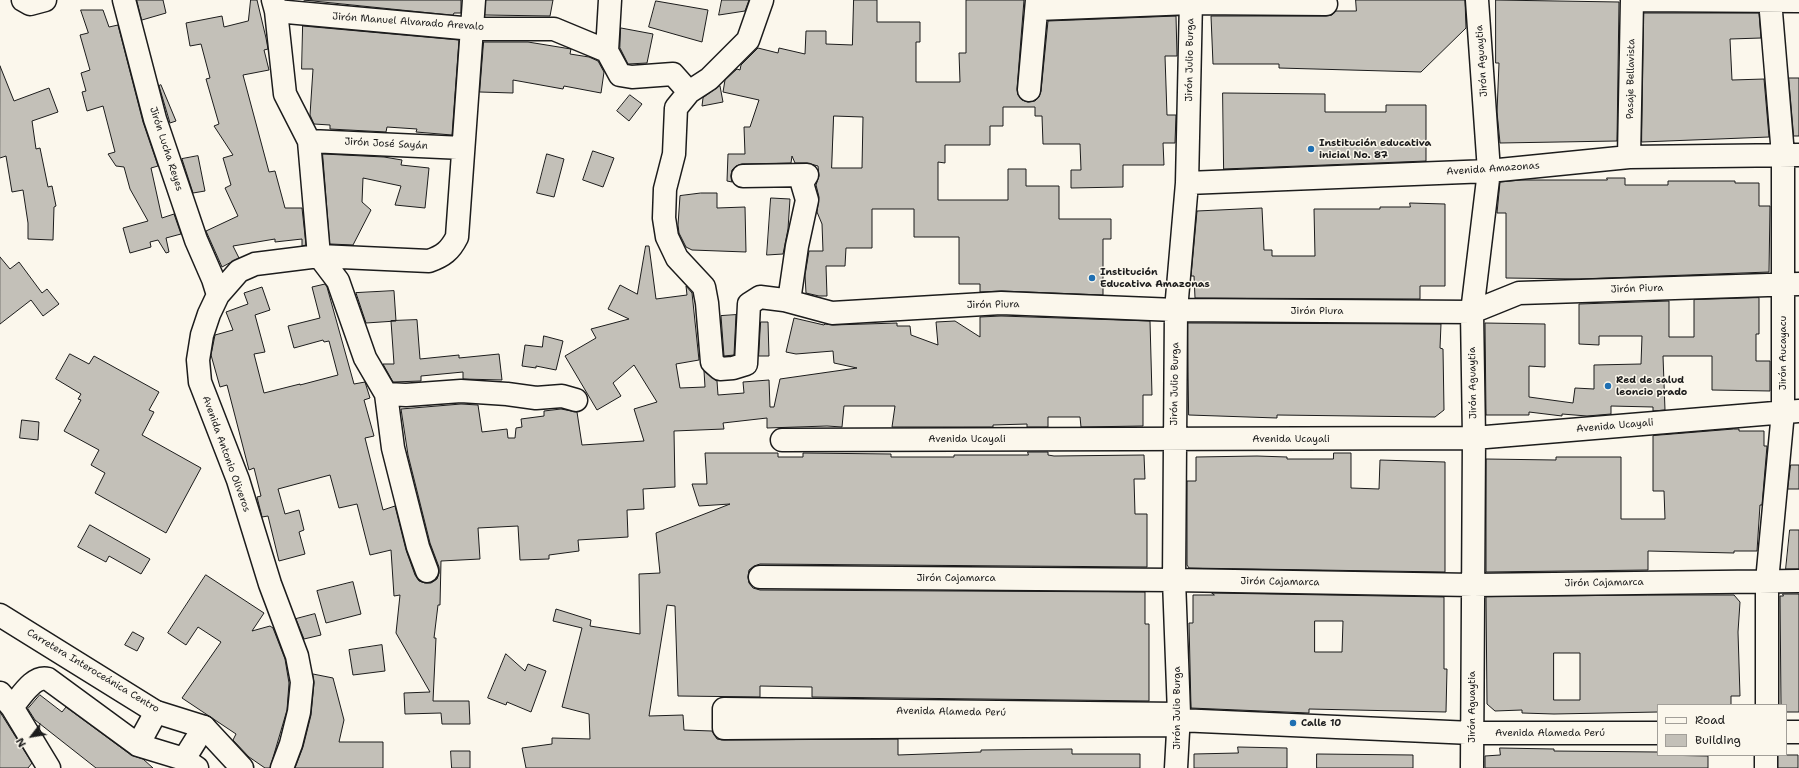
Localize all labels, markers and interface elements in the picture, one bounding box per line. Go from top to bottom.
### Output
street label: Jirón Manuel Alvarado Arevalo [332,11,484,33]
street label: Jirón Julio Burga [1183,18,1197,102]
street label: Jirón Aguaytia [1473,25,1491,97]
street label: Pasaje Bellavista [1624,39,1638,119]
street label: Jirón Lucha Reyes [147,105,185,193]
street label: Jirón José Sayán [344,136,428,152]
place label: Institución educativa inicial No. 87 [1319,137,1431,160]
marker: Institución educativa inicial No. 87 [1306,144,1316,154]
street label: Avenida Amazonas [1446,160,1540,178]
place label: Institución Educativa Amazonas [1100,266,1210,290]
marker: Institución Educativa Amazonas [1087,273,1097,283]
street label: Jirón Piura [1610,282,1664,296]
street label: Jirón Piura [966,299,1020,311]
street label: Jirón Piura [1291,305,1343,317]
street label: Jirón Aucayacu [1777,316,1789,390]
street label: Jirón Julio Burga [1168,342,1182,426]
street label: Jirón Aguaytia [1466,347,1480,419]
place label: Red de salud leoncio prado [1616,374,1687,398]
marker: Red de salud leoncio prado [1603,381,1613,391]
street label: Avenida Antonio Oliveros [199,394,253,514]
street label: Avenida Ucayali [1576,417,1654,435]
street label: Avenida Ucayali [928,433,1006,445]
street label: Avenida Ucayali [1252,433,1330,445]
street label: Jirón Cajamarca [916,572,996,584]
street label: Jirón Cajamarca [1240,575,1320,589]
street label: Jirón Cajamarca [1564,576,1644,590]
street label: Carretera Interoceánica Centro [25,627,161,715]
street label: Jirón Julio Burga [1171,666,1183,750]
street label: Jirón Aguaytia [1466,671,1478,743]
legend [1657,704,1787,756]
street label: Avenida Alameda Perú [896,705,1006,719]
text: Road [1695,712,1725,728]
north arrow [12,716,52,756]
place label: Calle 10 [1301,717,1341,729]
marker: Calle 10 [1288,718,1298,728]
street label: Avenida Alameda Perú [1495,727,1605,739]
text: Building [1695,732,1741,748]
text: N [13,735,30,750]

